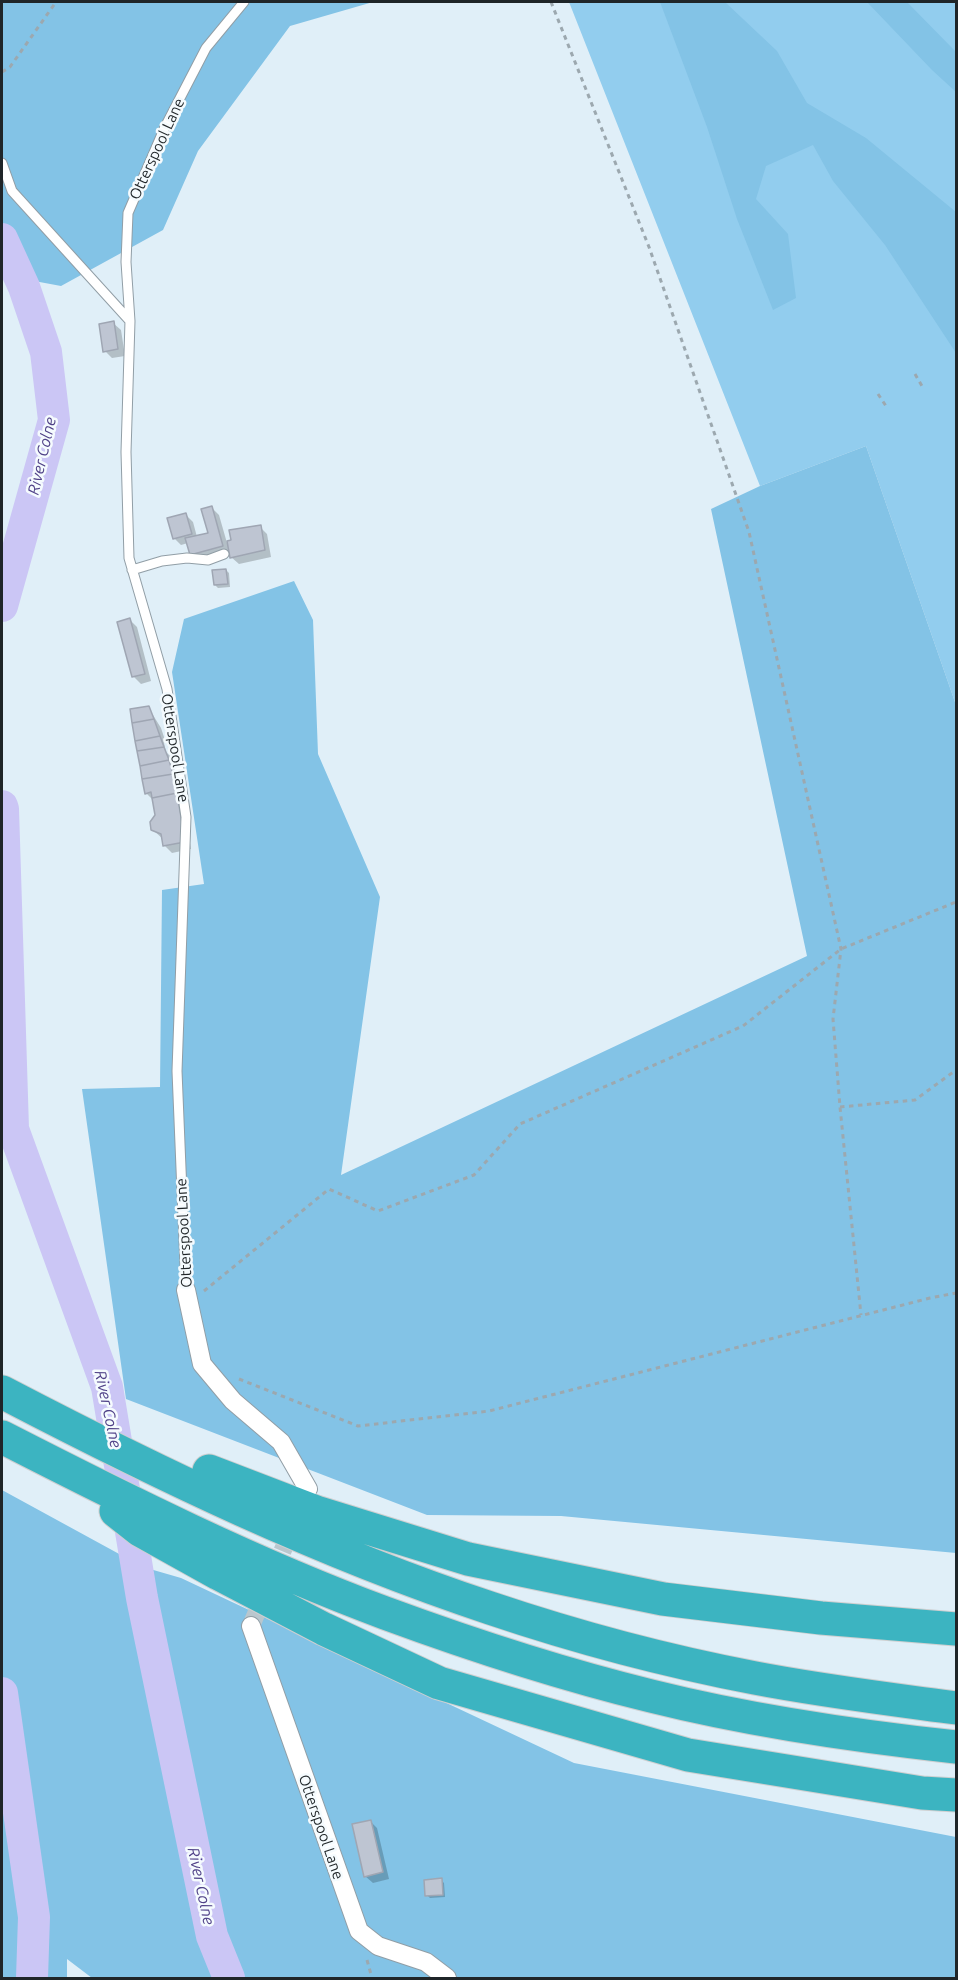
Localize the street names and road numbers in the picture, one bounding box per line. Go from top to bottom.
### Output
street label: Otterspool Lane [126,95,188,203]
street label: Otterspool Lane [158,692,192,804]
street label: Otterspool Lane [172,1178,196,1288]
street label: Otterspool Lane [295,1772,347,1882]

